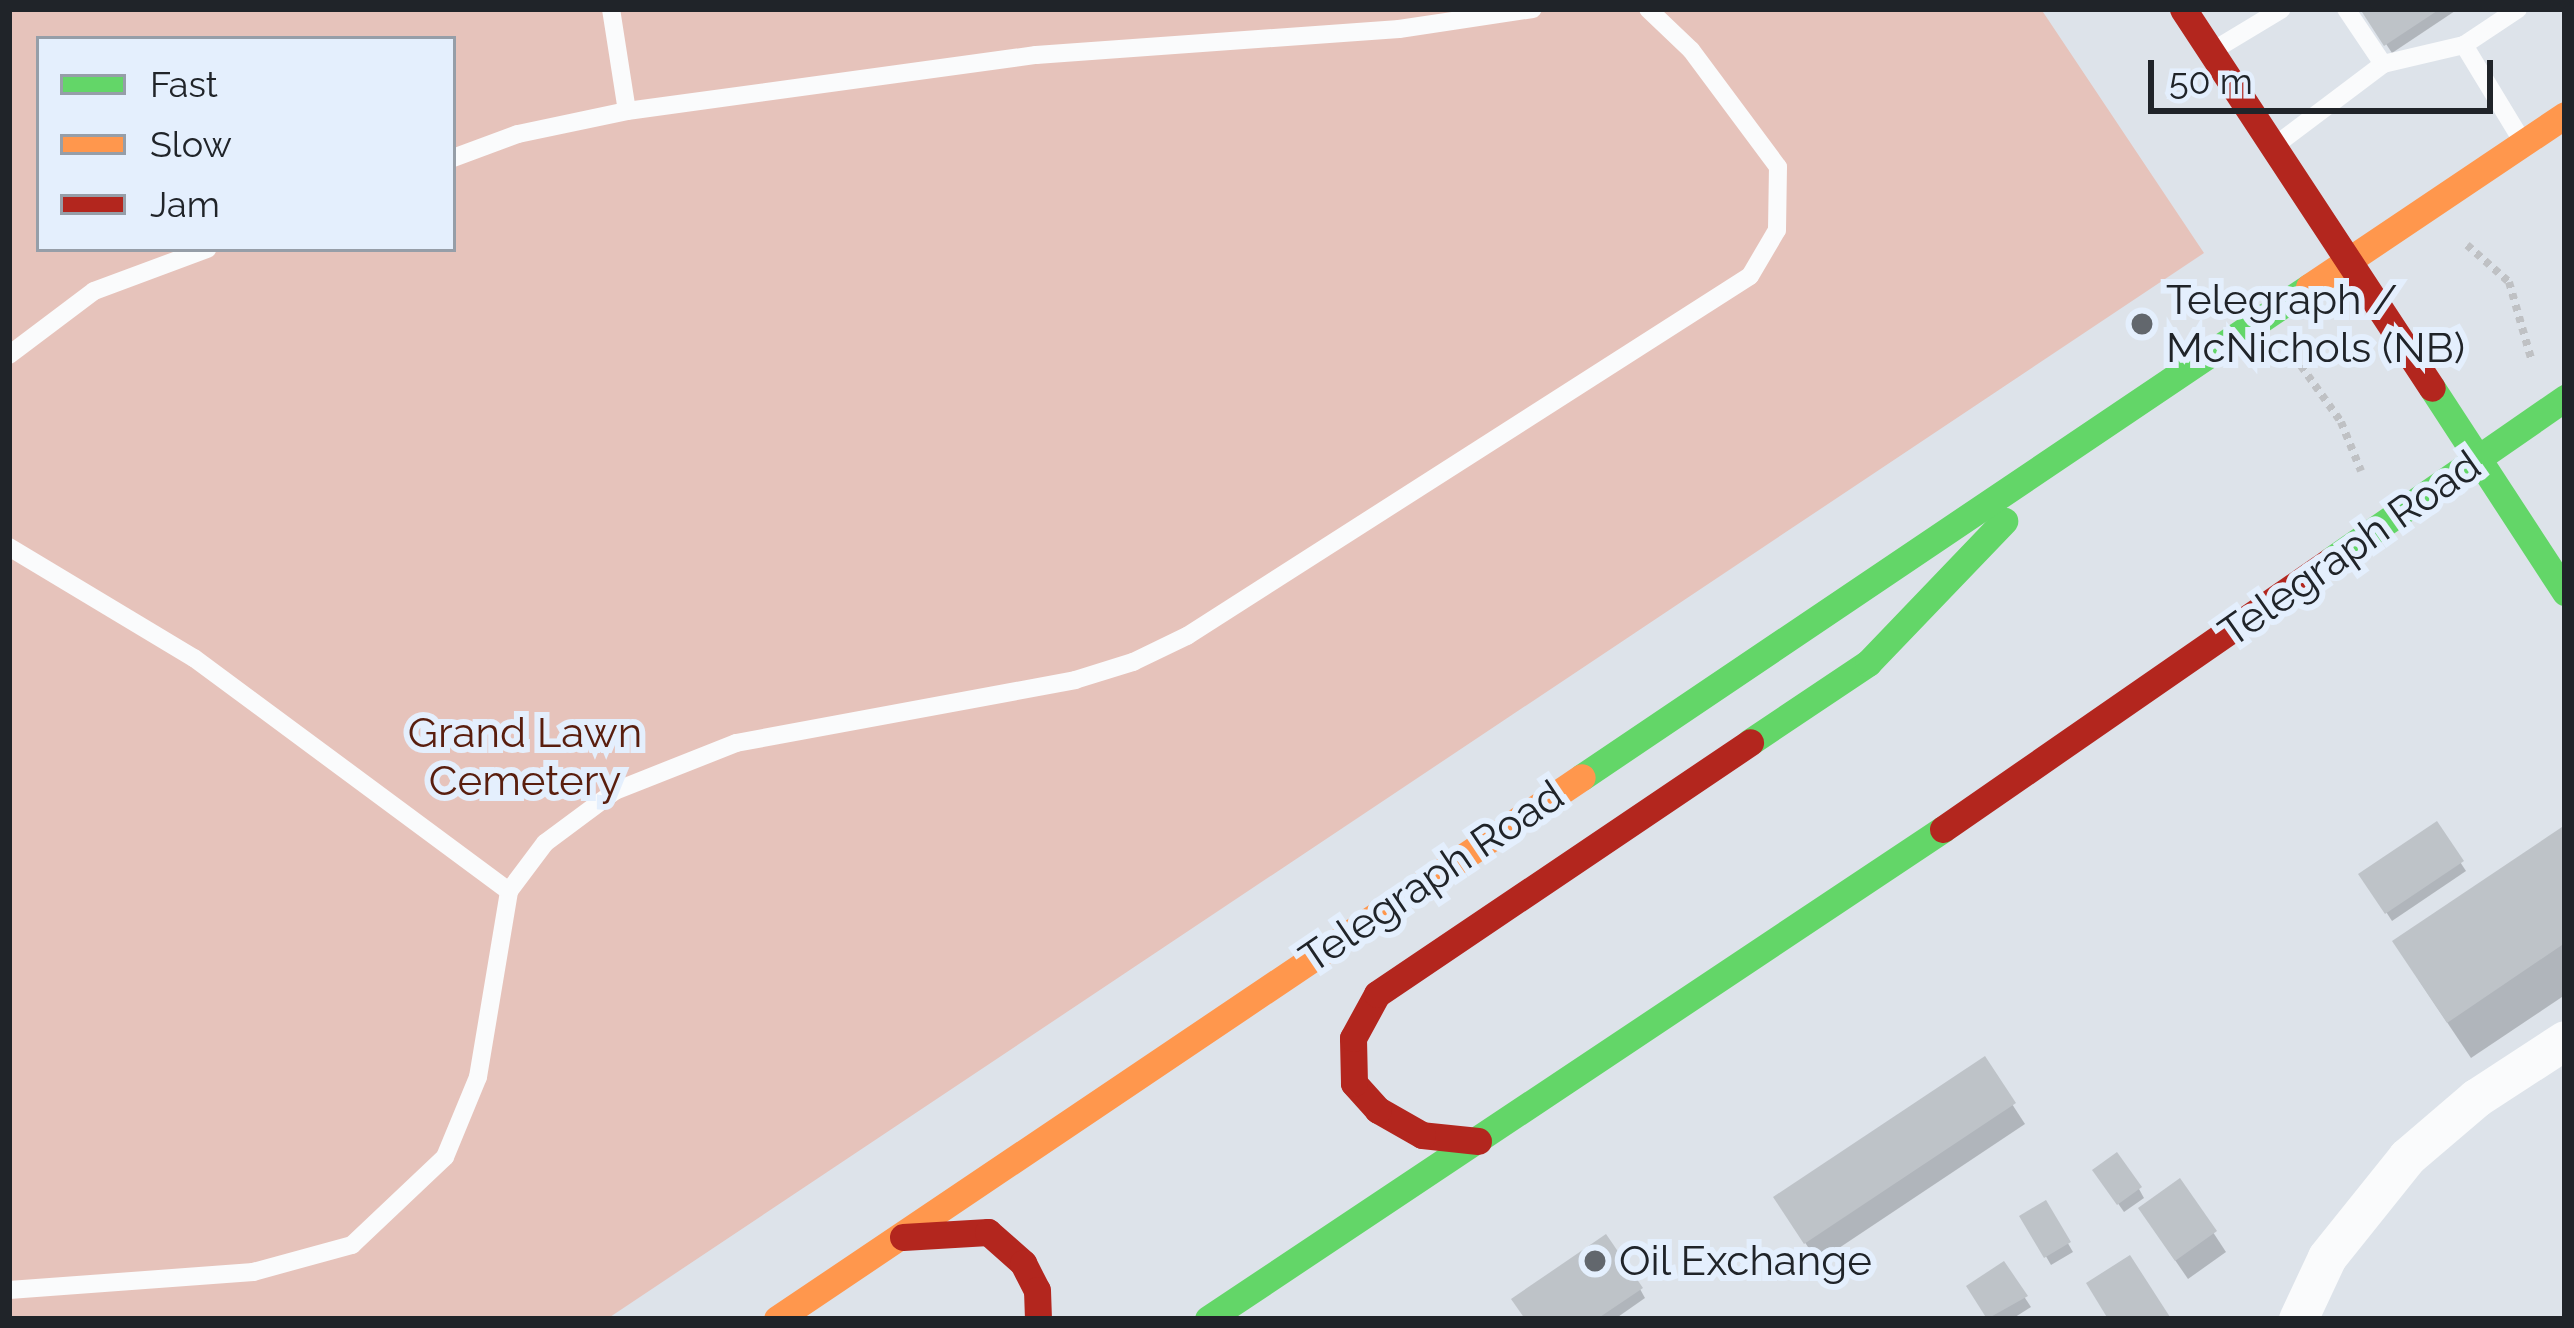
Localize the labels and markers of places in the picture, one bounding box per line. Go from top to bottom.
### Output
place label: Telegraph / McNichols (NB) [2166,275,2465,374]
marker: Telegraph / McNichols (NB) [2129,311,2155,337]
place label: Oil Exchange [1619,1236,1873,1286]
marker: Oil Exchange [1582,1248,1608,1274]

